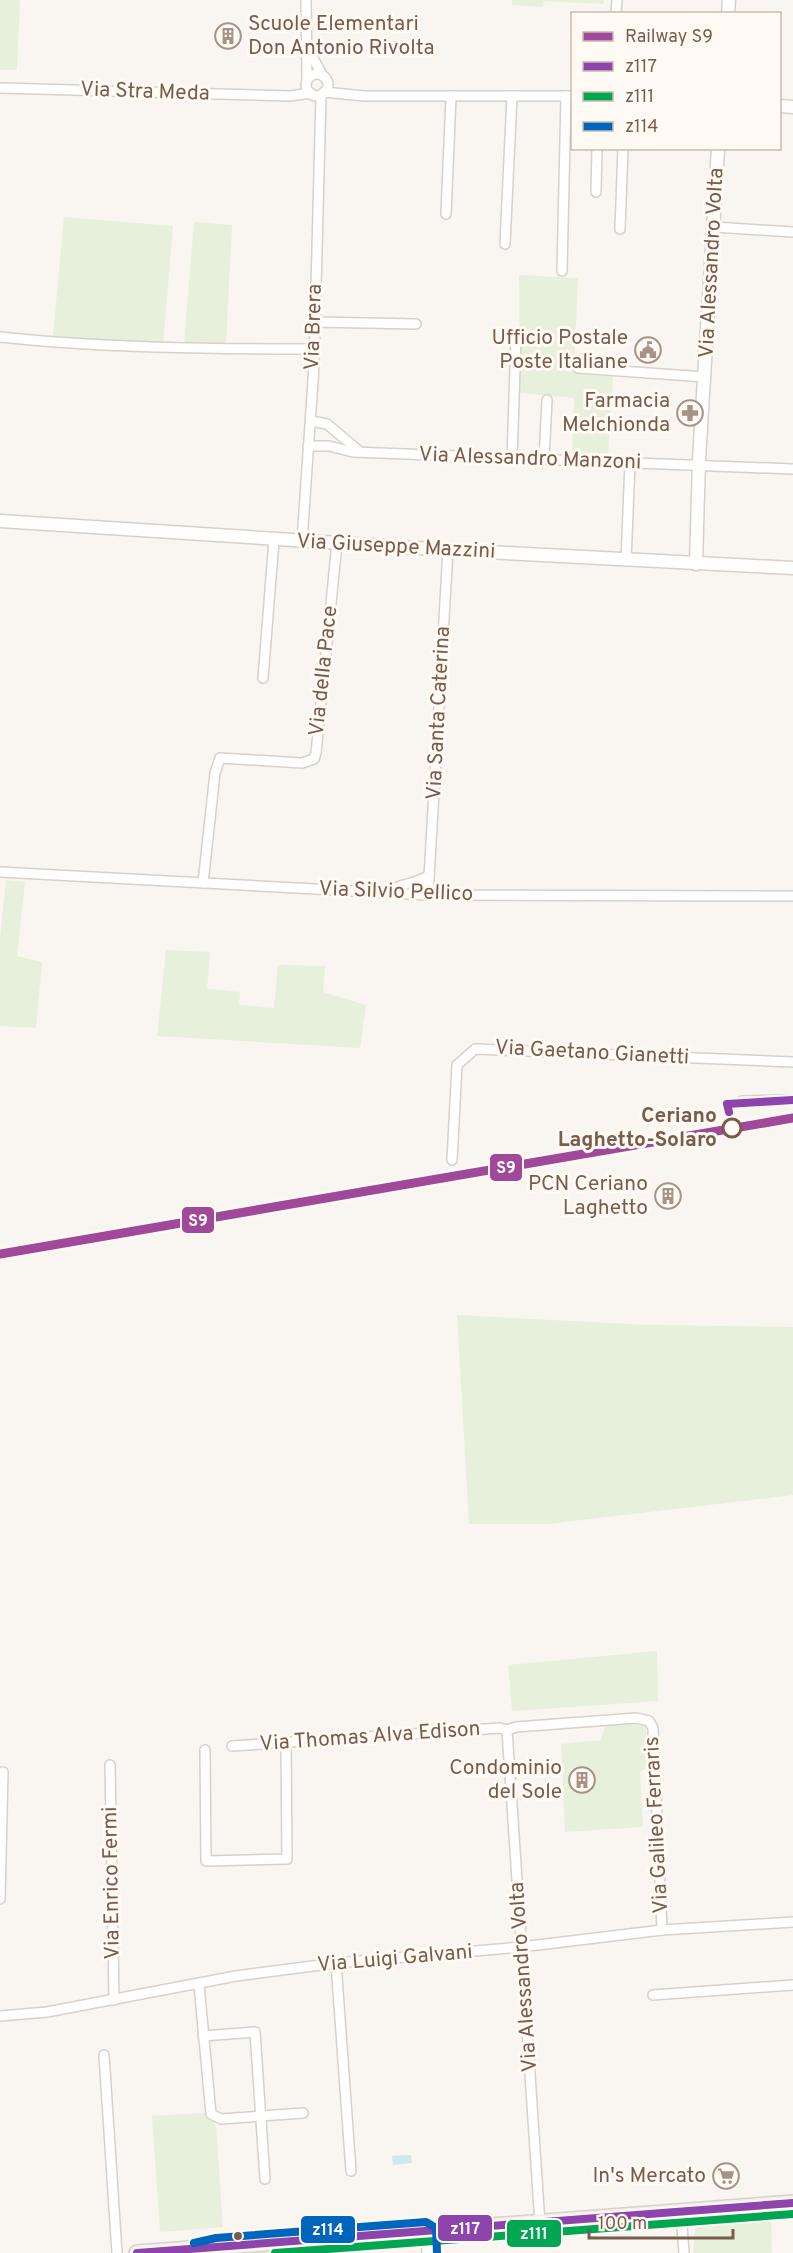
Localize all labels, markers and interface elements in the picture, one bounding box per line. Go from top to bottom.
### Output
place label: Scuole Elementari Don Antonio Rivolta [248,11,435,62]
legend [571,12,781,150]
building icon: Scuole Elementari Don Antonio Rivolta [213,21,243,51]
text: Railway S9 [625,26,713,49]
text: z117 [625,56,657,79]
street label: Via Stra Meda [80,76,210,108]
text: z111 [625,86,654,109]
text: z114 [625,116,658,139]
street label: Via Alessandro Volta [694,167,730,359]
street label: Via Brera [299,283,329,371]
place label: Ufficio Postale Poste Italiane [492,325,628,376]
public building icon: Ufficio Postale Poste Italiane [633,335,663,365]
place label: Farmacia Melchionda [562,388,670,439]
pharmacy icon: Farmacia Melchionda [675,398,705,428]
street label: Via Alessandro Manzoni [418,442,642,476]
street label: Via Giuseppe Mazzini [296,528,496,566]
street label: Via della Pace [304,604,344,738]
street label: Via Santa Caterina [421,625,457,801]
street label: Via Silvio Pellico [318,876,474,908]
street label: Via Gaetano Gianetti [494,1034,690,1072]
place label: Ceriano Laghetto-Solaro [558,1103,717,1154]
marker: Ceriano Laghetto-Solaro [722,1118,742,1138]
line badge: S9 [489,1153,523,1182]
text: S9 [496,1159,516,1179]
place label: PCN Ceriano Laghetto [528,1171,648,1222]
building icon: PCN Ceriano Laghetto [653,1181,683,1211]
line badge: S9 [181,1206,215,1234]
text: S9 [188,1212,208,1232]
street label: Via Thomas Alva Edison [259,1716,481,1758]
street label: Via Galileo Ferraris [639,1736,675,1914]
place label: Condominio del Sole [449,1755,562,1806]
building icon: Condominio del Sole [567,1765,597,1795]
street label: Via Enrico Fermi [97,1806,127,1960]
street label: Via Alessandro Volta [504,1881,544,2073]
street label: Via Luigi Galvani [316,1939,474,1979]
supermarket icon: In's Mercato [711,2161,741,2191]
place label: In's Mercato [592,2163,706,2190]
scale bar [589,2202,733,2240]
text: 100 m [598,2213,647,2236]
line badge: z117 [437,2214,493,2242]
line badge: z114 [300,2215,356,2244]
line badge: z111 [506,2219,562,2248]
text: z117 [450,2220,480,2240]
text: z114 [312,2221,344,2241]
text: z111 [520,2225,548,2245]
unlabelled marker [232,2230,244,2242]

